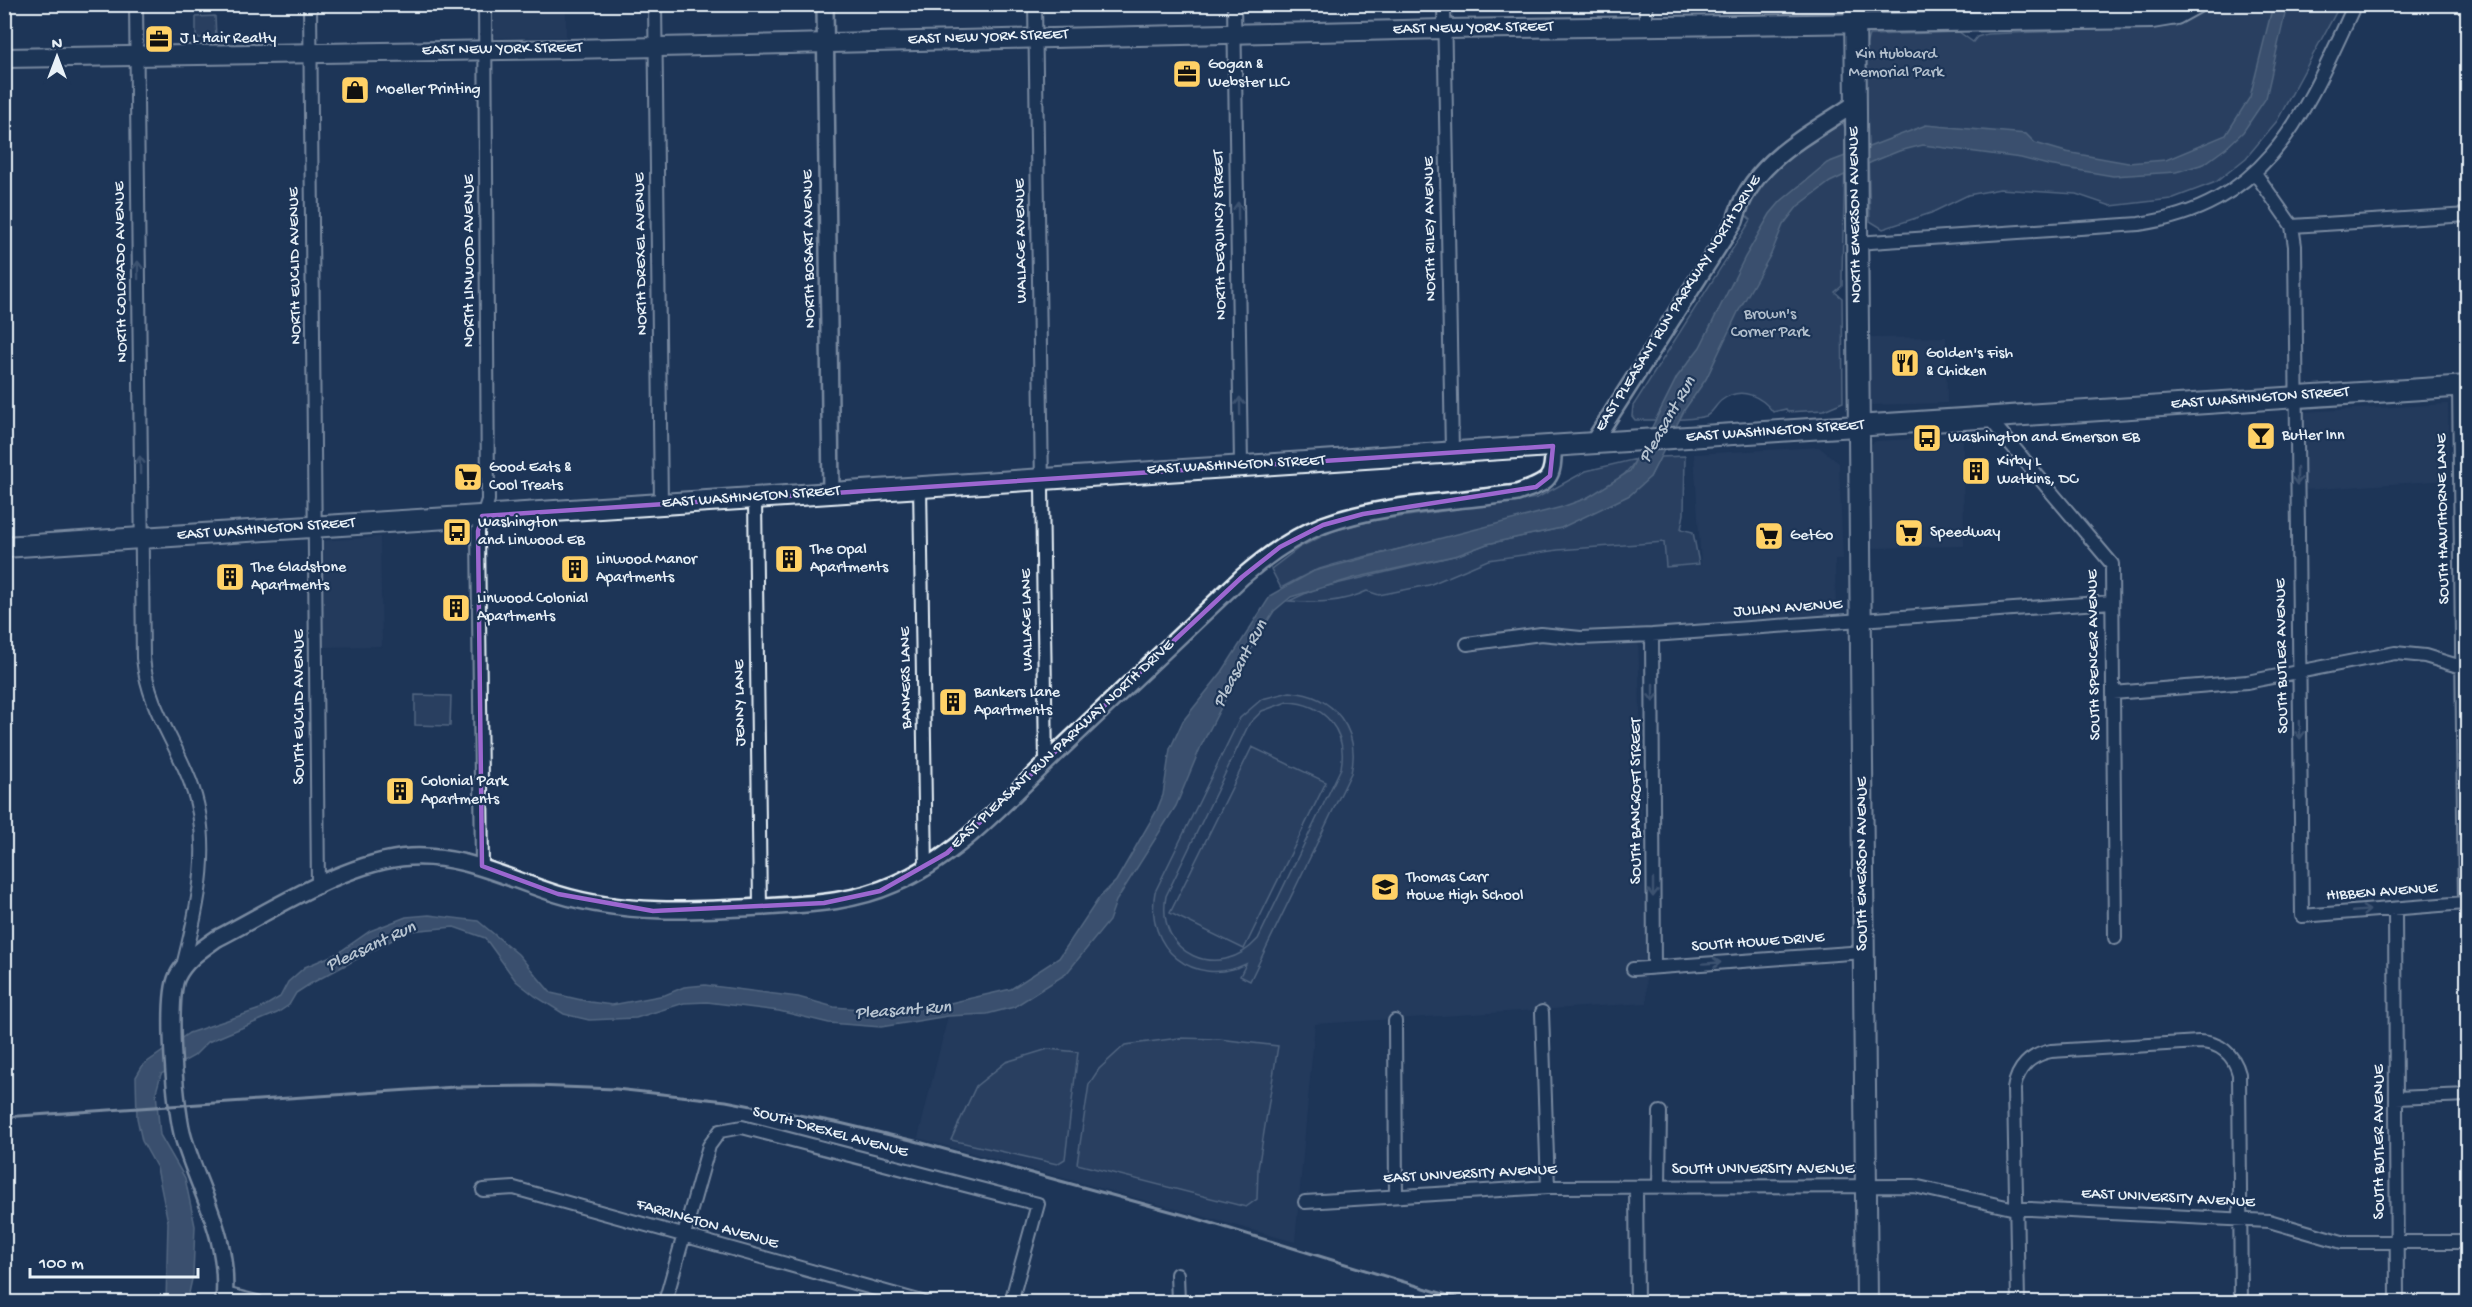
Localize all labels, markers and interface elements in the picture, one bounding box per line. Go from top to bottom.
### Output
street label: EAST NEW YORK STREET [1393,18,1554,40]
office icon: J L Hair Realty [143,23,175,55]
street label: EAST NEW YORK STREET [907,26,1069,50]
north arrow [27,27,87,87]
place label: J L Hair Realty [180,30,276,49]
text: N [52,36,63,55]
street label: EAST NEW YORK STREET [422,39,583,61]
park label: Kin Hubbard Memorial Park [1849,46,1945,83]
place label: Gogan & Webster LLC [1208,56,1290,93]
office icon: Gogan & Webster LLC [1171,58,1203,90]
shop icon: Moeller Printing [339,74,371,106]
place label: Moeller Printing [376,81,481,100]
street label: NORTH EMERSON AVENUE [1845,126,1867,303]
street label: NORTH DEQUINCY STREET [1210,149,1232,320]
street label: NORTH RILEY AVENUE [1420,155,1442,302]
street label: NORTH BOSART AVENUE [799,169,821,328]
street label: EAST PLEASANT RUN PARKWAY NORTH DRIVE [1592,171,1767,436]
street label: NORTH DREXEL AVENUE [631,172,653,335]
street label: NORTH LINWOOD AVENUE [461,174,480,347]
street label: WALLACE AVENUE [1011,178,1033,303]
street label: NORTH COLORADO AVENUE [111,180,133,363]
street label: NORTH EUCLID AVENUE [285,186,307,345]
one-way arrow [1232,202,1243,222]
one-way arrow [132,261,144,281]
park label: Brown's Corner Park [1731,306,1811,343]
place label: Golden's Fish & Chicken [1926,345,2013,382]
restaurant icon: Golden's Fish & Chicken [1889,347,1921,379]
water label: Pleasant Run [1635,373,1701,467]
street label: EAST WASHINGTON STREET [2170,383,2351,415]
one-way arrow [1234,397,1246,417]
street label: EAST WASHINGTON STREET [1685,416,1866,448]
bar icon: Butler Inn [2245,420,2277,452]
bus stop icon: Washington and Emerson EB [1911,422,1943,454]
place label: Butler Inn [2281,427,2345,446]
place label: Washington and Emerson EB [1948,429,2141,448]
street label: SOUTH HAWTHORNE LANE [2433,432,2455,605]
street label: EAST WASHINGTON STREET [1146,452,1327,480]
place label: Kirby L Watkins, DC [1997,453,2079,490]
building icon: Kirby L Watkins, DC [1960,455,1992,487]
one-way arrow [134,456,146,476]
place label: Good Eats & Cool Treats [489,459,572,496]
supermarket icon: Good Eats & Cool Treats [452,461,484,493]
one-way arrow [2291,465,2303,485]
street label: EAST WASHINGTON STREET [661,482,842,514]
street label: EAST WASHINGTON STREET [176,514,357,546]
place label: Washington and Linwood EB [478,514,586,551]
bus stop icon: Washington and Linwood EB [441,516,473,548]
supermarket icon: Speedway [1893,517,1925,549]
supermarket icon: GetGo [1753,520,1785,552]
place label: Speedway [1930,524,2000,543]
place label: GetGo [1790,527,1833,546]
place label: The Opal Apartments [809,541,889,578]
building icon: The Opal Apartments [773,543,805,575]
place label: Linwood Manor Apartments [596,551,698,588]
building icon: Linwood Manor Apartments [559,553,591,585]
place label: The Gladstone Apartments [250,559,347,596]
building icon: The Gladstone Apartments [214,561,246,593]
street label: WALLACE LANE [1018,568,1038,671]
street label: SOUTH SPENCER AVENUE [2084,568,2106,741]
street label: SOUTH BUTLER AVENUE [2272,577,2294,734]
place label: Linwood Colonial Apartments [477,590,588,627]
building icon: Linwood Colonial Apartments [440,592,472,624]
street label: JULIAN AVENUE [1733,596,1844,622]
water label: Pleasant Run [1209,616,1273,711]
street label: BANKERS LANE [897,626,917,730]
street label: SOUTH EUCLID AVENUE [291,628,310,785]
street label: EAST PLEASANT RUN PARKWAY NORTH DRIVE [947,635,1179,854]
street label: JENNY LANE [731,659,751,746]
one-way arrow [1647,683,1659,703]
place label: Bankers Lane Apartments [973,684,1061,721]
building icon: Bankers Lane Apartments [937,686,969,718]
street label: SOUTH BANCROFT STREET [1628,717,1647,884]
one-way arrow [2294,720,2306,740]
place label: Colonial Park Apartments [421,773,509,810]
building icon: Colonial Park Apartments [384,775,416,807]
street label: SOUTH EMERSON AVENUE [1854,776,1873,951]
place label: Thomas Carr Howe High School [1405,869,1524,906]
school or university icon: Thomas Carr Howe High School [1369,871,1401,903]
one-way arrow [1648,878,1659,898]
street label: HIBBEN AVENUE [2326,880,2439,906]
one-way arrow [2350,906,2370,917]
water label: Pleasant Run [323,917,420,977]
street label: SOUTH HOWE DRIVE [1691,929,1826,957]
one-way arrow [1702,957,1722,968]
water label: Pleasant Run [854,997,952,1025]
street label: SOUTH BUTLER AVENUE [2371,1064,2390,1219]
street label: SOUTH DREXEL AVENUE [750,1103,911,1163]
street label: EAST UNIVERSITY AVENUE [1383,1161,1558,1189]
street label: SOUTH UNIVERSITY AVENUE [1672,1161,1855,1180]
street label: EAST UNIVERSITY AVENUE [2081,1185,2256,1213]
street label: FARRINGTON AVENUE [633,1195,781,1255]
scale bar [30,1241,198,1279]
text: 100 m [38,1254,84,1275]

